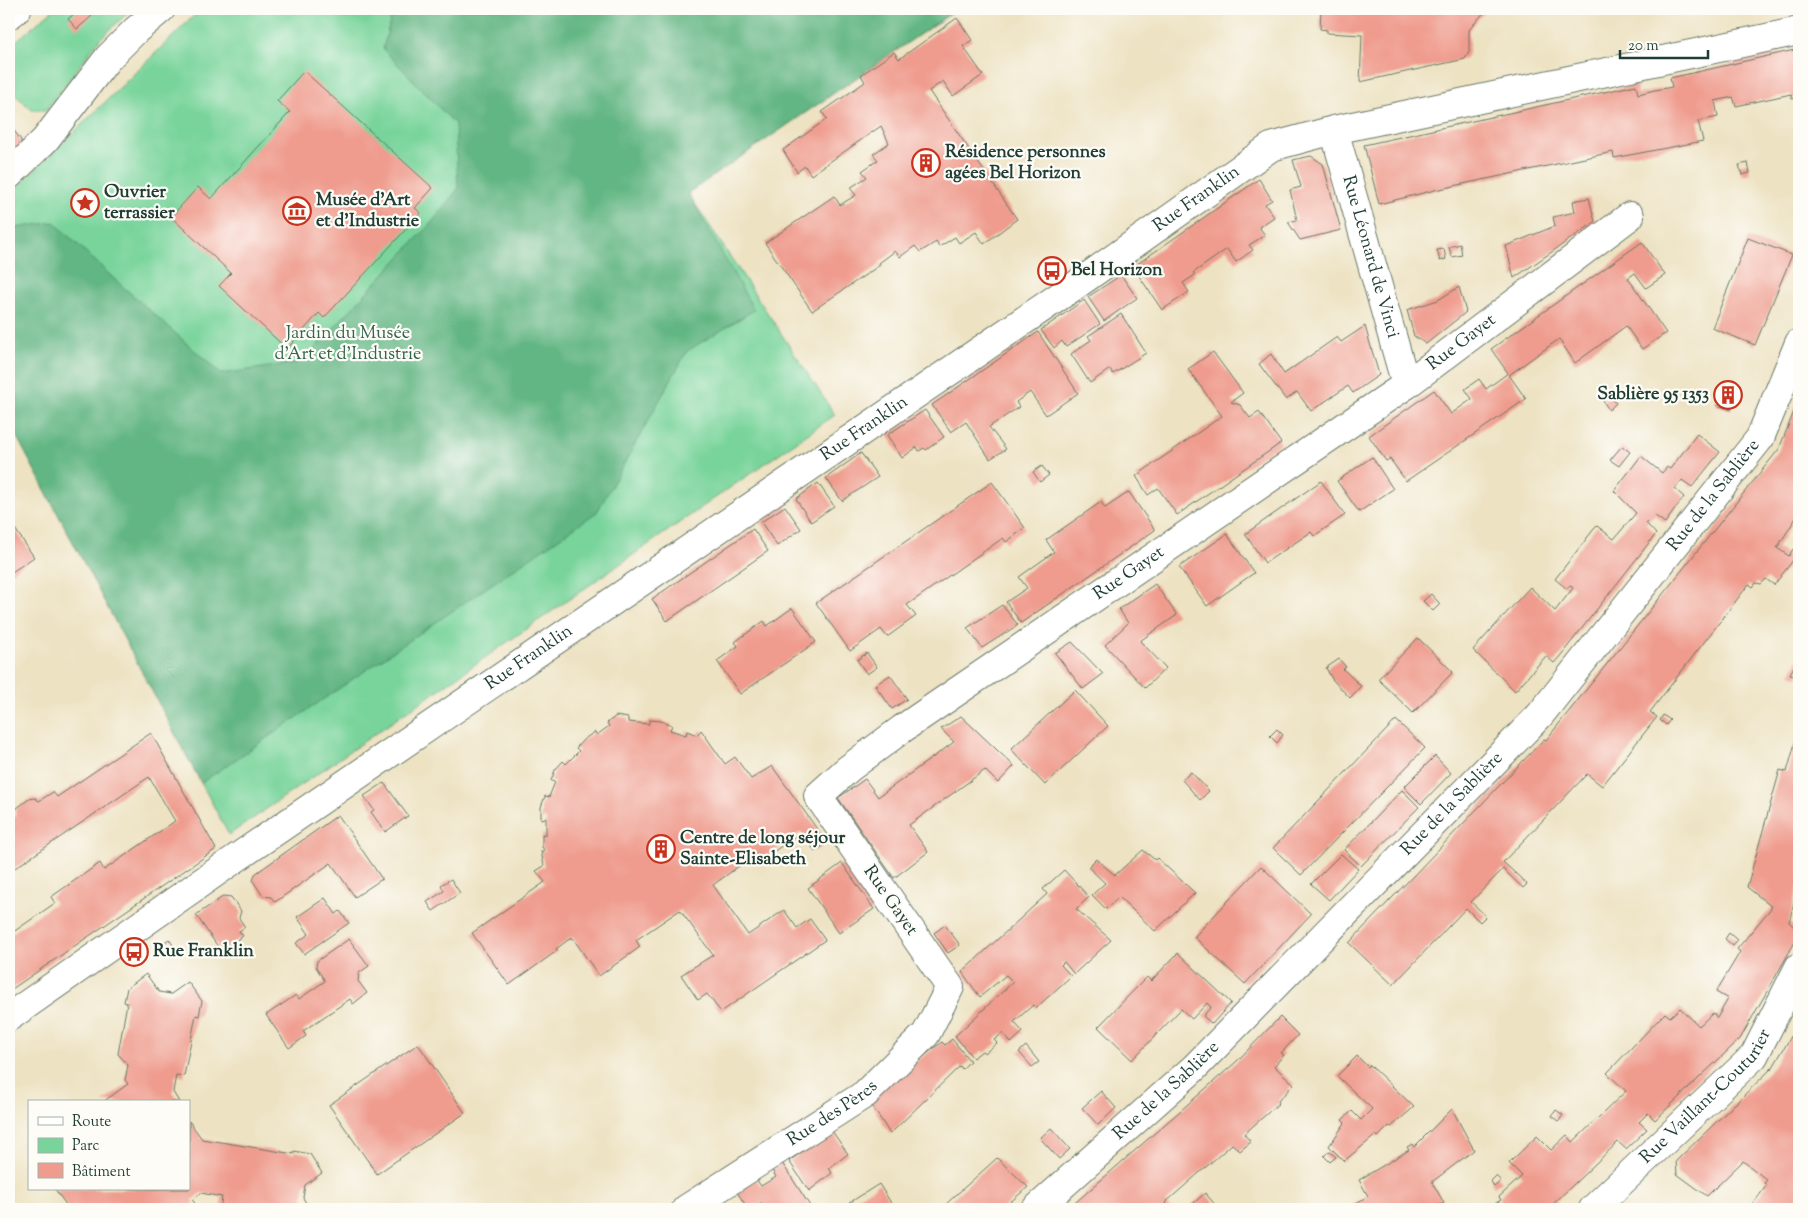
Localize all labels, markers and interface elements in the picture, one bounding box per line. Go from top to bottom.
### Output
scale bar [1620,28,1708,60]
text: 20 m [1628,36,1659,57]
place label: Résidence personnes agées Bel Horizon [945,140,1106,187]
building icon: Résidence personnes agées Bel Horizon [911,148,941,178]
street label: Rue Franklin [1148,159,1246,239]
street label: Rue Léonard de Vinci [1335,173,1405,341]
place label: Ouvrier terrassier [104,180,175,227]
place icon: Ouvrier terrassier [70,188,100,218]
place label: Musée d'Art et d'Industrie [316,188,420,235]
museum icon: Musée d'Art et d'Industrie [282,196,312,226]
bus stop icon: Bel Horizon [1037,256,1067,286]
place label: Bel Horizon [1071,258,1163,284]
street label: Rue Gayet [1422,308,1502,378]
park label: Jardin du Musée d'Art et d'Industrie [275,321,421,368]
building icon: Sablière 95 1353 [1713,380,1743,410]
place label: Sablière 95 1353 [1597,382,1709,408]
street label: Rue Franklin [816,390,914,469]
street label: Rue de la Sablière [1661,434,1767,557]
street label: Rue Gayet [1089,540,1170,607]
street label: Rue Franklin [480,619,579,697]
street label: Rue de la Sablière [1395,746,1510,862]
place label: Centre de long séjour Sainte-Elisabeth [680,826,846,873]
building icon: Centre de long séjour Sainte-Elisabeth [646,834,676,864]
street label: Rue Gayet [856,860,924,942]
bus stop icon: Rue Franklin [119,937,149,967]
place label: Rue Franklin [153,939,254,965]
street label: Rue Vaillant-Couturier [1635,1025,1778,1170]
street label: Rue de la Sablière [1108,1036,1226,1147]
street label: Rue des Pères [782,1075,884,1154]
legend [28,1100,190,1190]
text: Route [72,1112,111,1133]
text: Parc [72,1136,100,1157]
text: Bâtiment [72,1162,131,1183]

